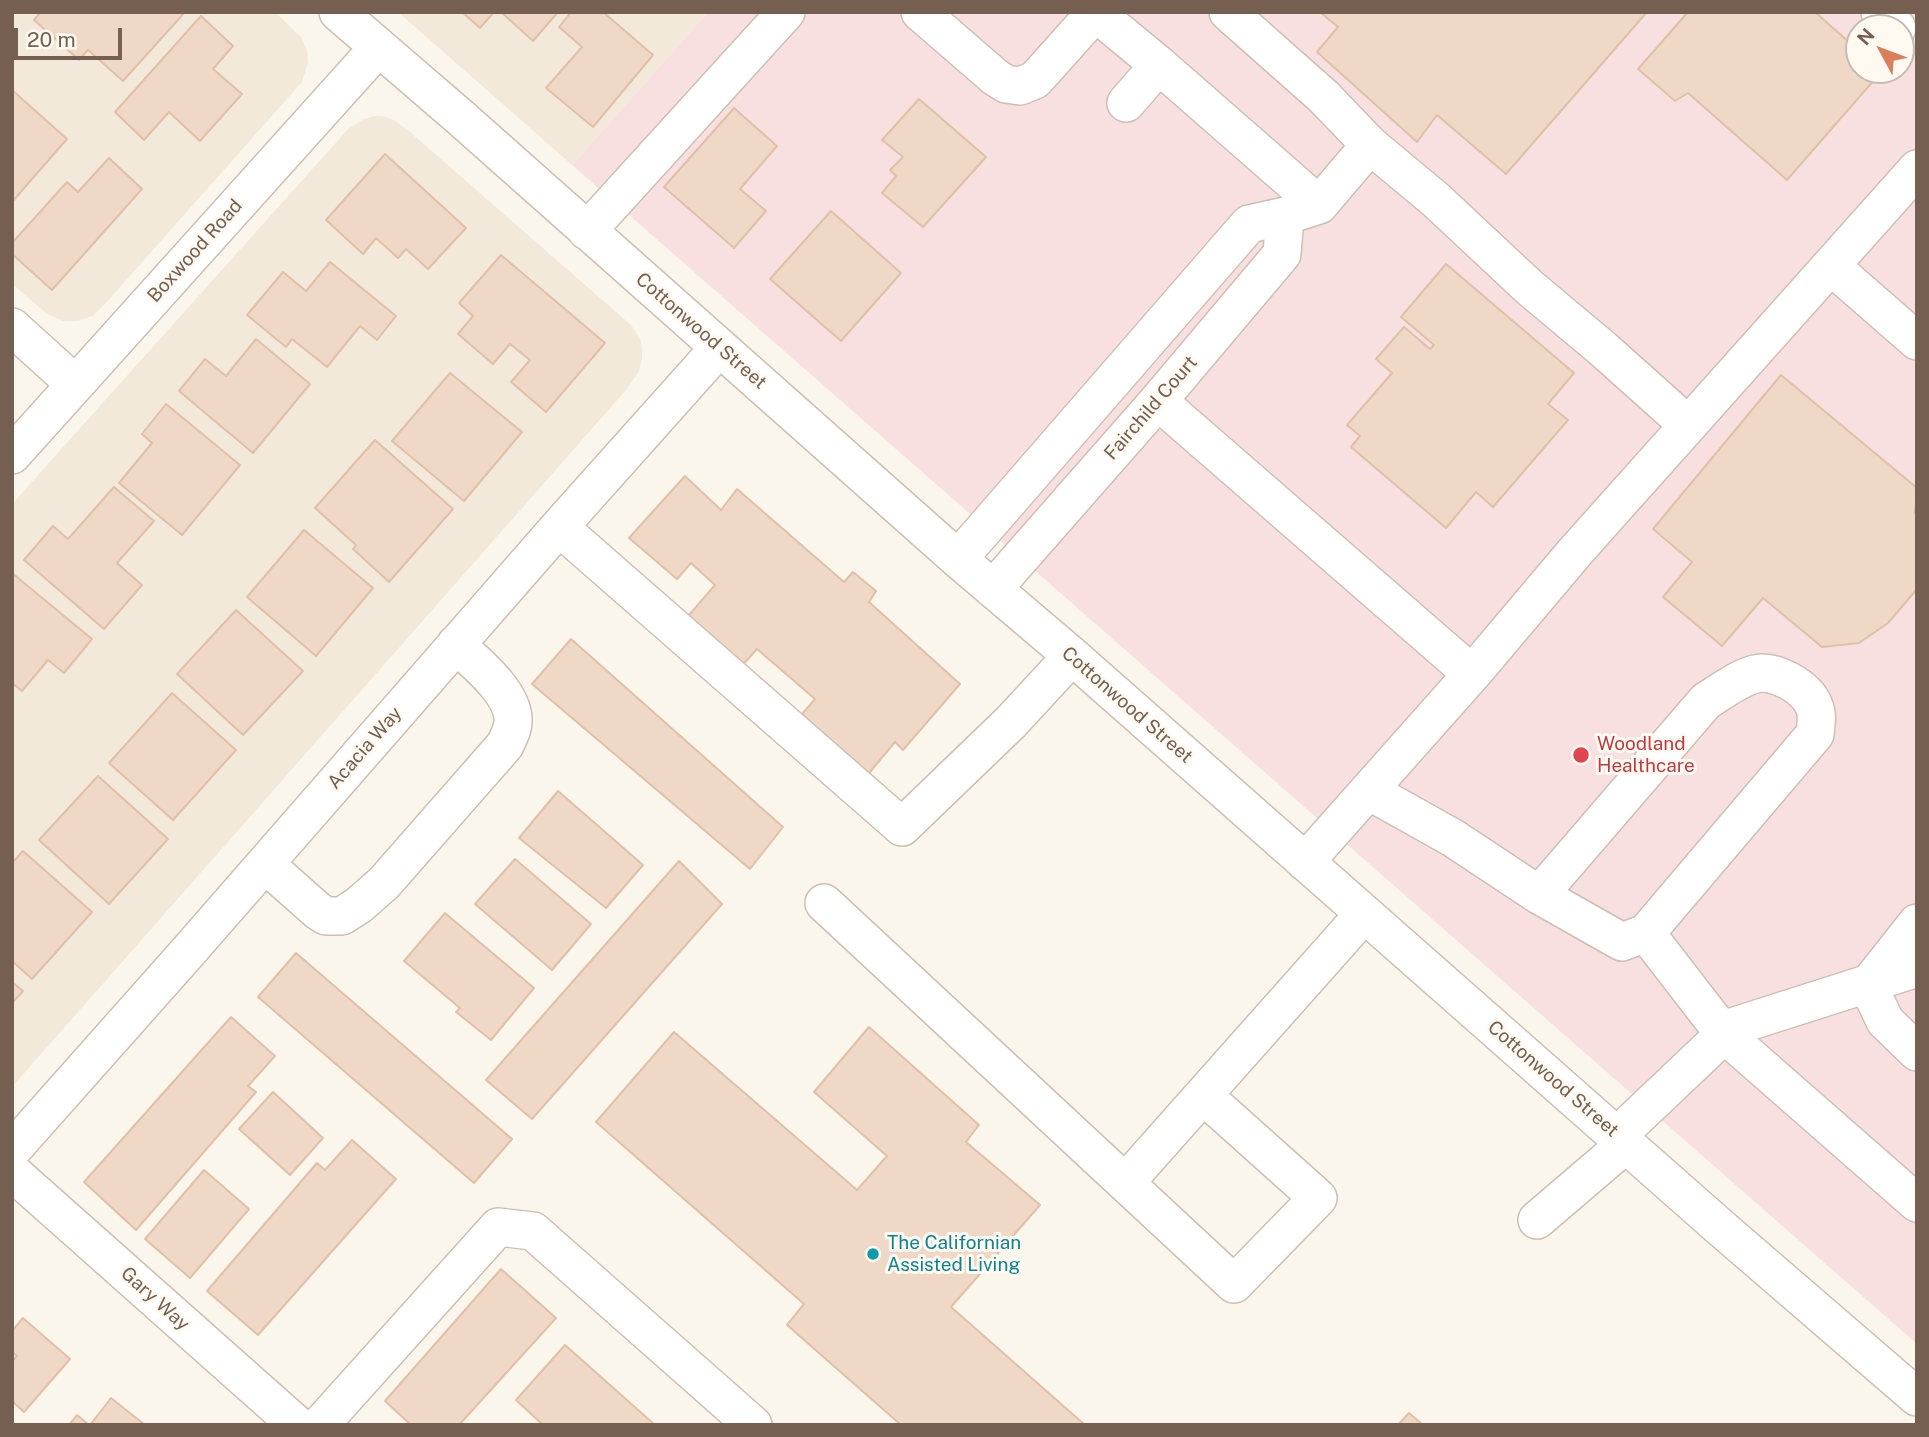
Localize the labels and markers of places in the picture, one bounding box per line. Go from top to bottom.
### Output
place label: Woodland Healthcare [1597,733,1695,777]
marker: Woodland Healthcare [1571,745,1591,765]
place label: The Californian Assisted Living [887,1232,1021,1276]
marker: The Californian Assisted Living [865,1246,881,1262]

